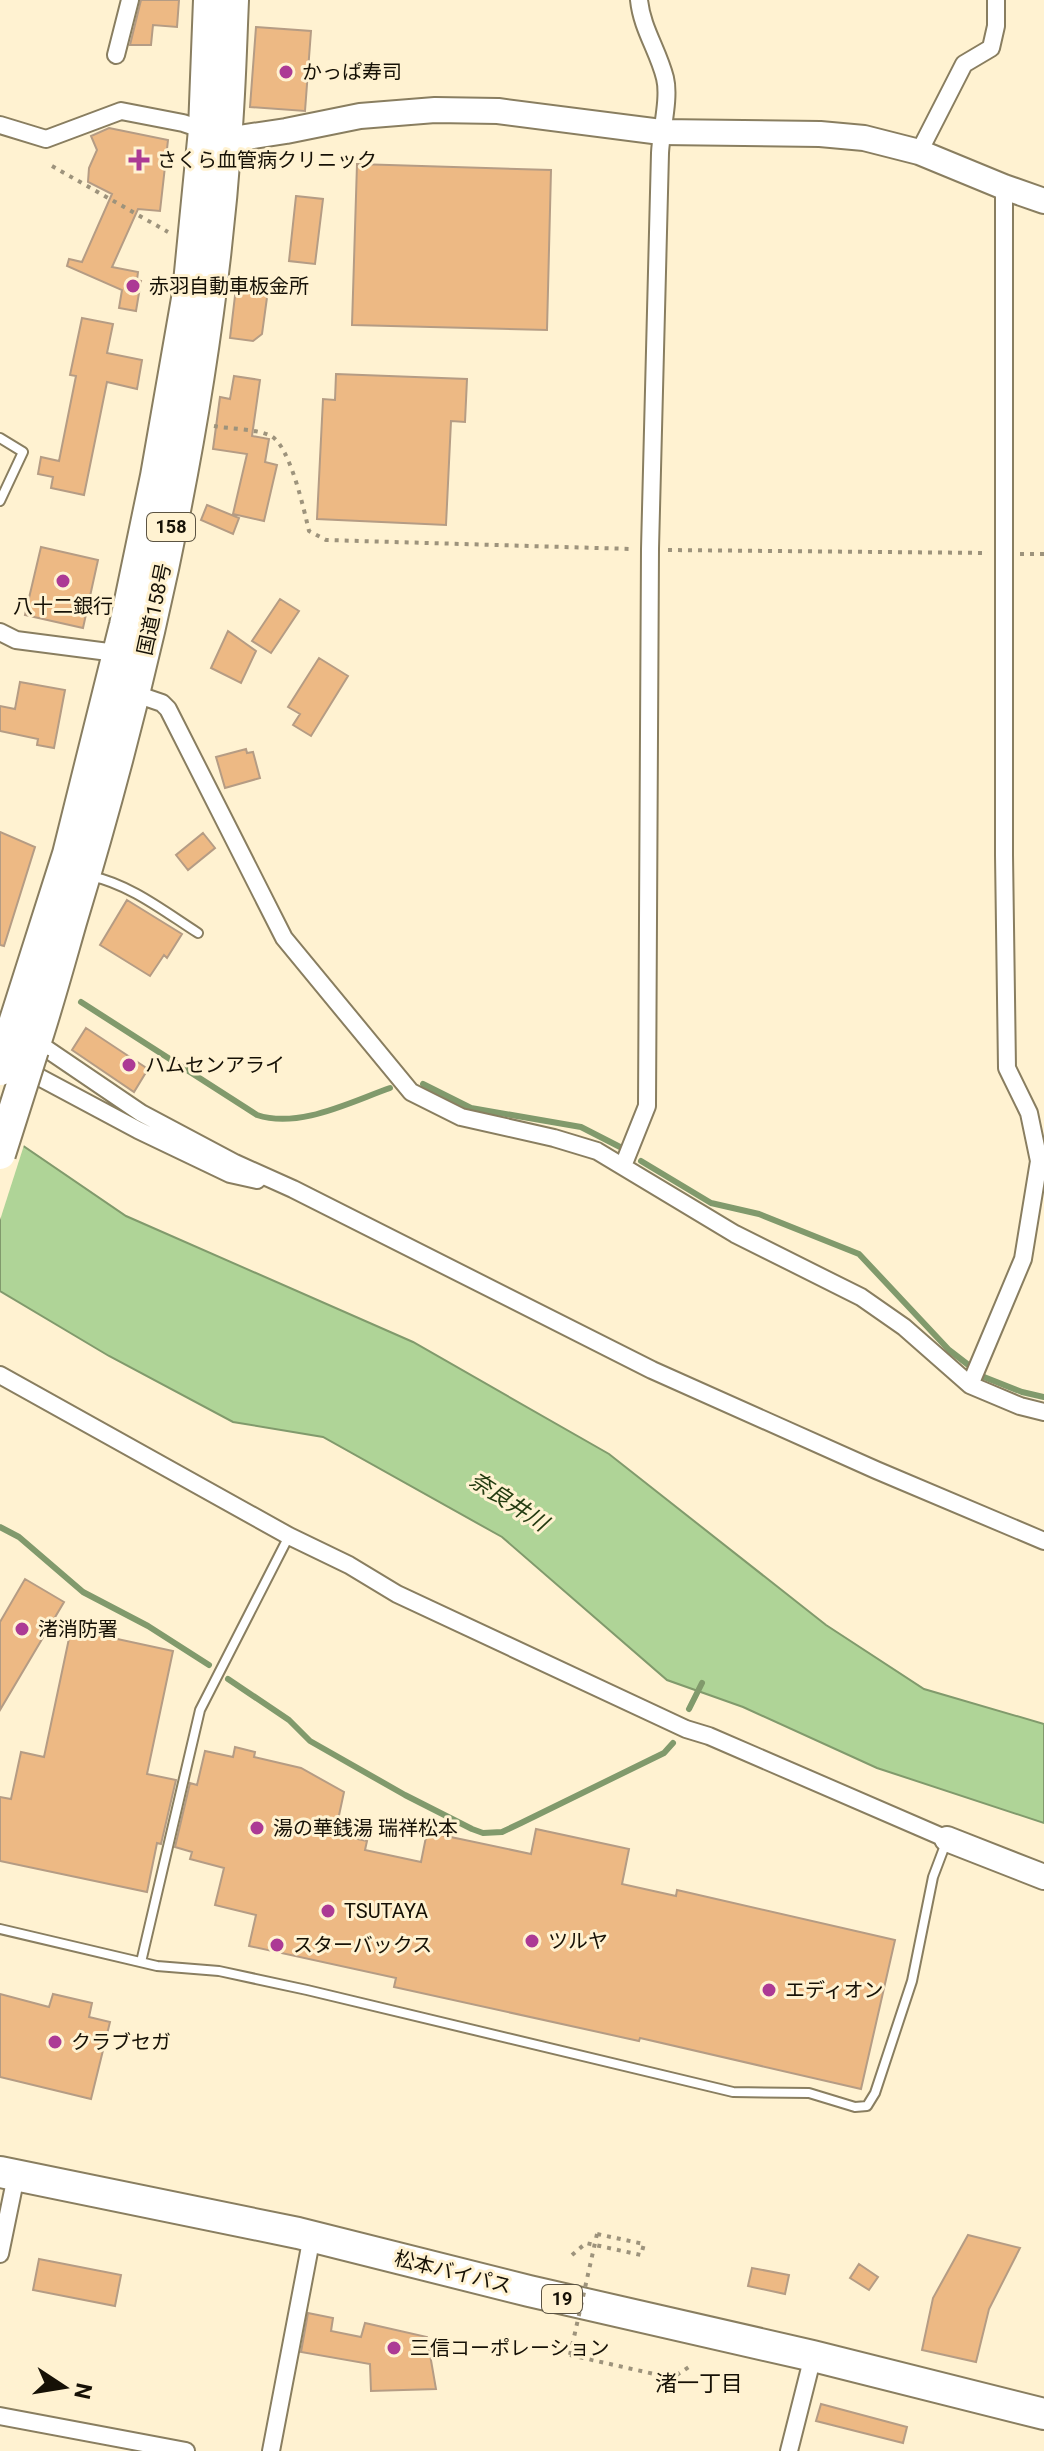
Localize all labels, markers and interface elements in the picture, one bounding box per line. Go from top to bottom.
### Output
place label: かっぱ寿司 [302,60,402,84]
marker: かっぱ寿司 [277,63,295,81]
place label: さくら血管病クリニック [157,148,377,172]
marker: さくら血管病クリニック [128,149,150,171]
place label: 赤羽自動車板金所 [149,274,309,298]
marker: 赤羽自動車板金所 [124,277,142,295]
road number: 158 [147,513,195,541]
street label: 国道158号 [133,561,175,657]
marker: 八十二銀行 [54,572,72,590]
place label: 八十二銀行 [13,594,113,618]
place label: ハムセンアライ [145,1053,285,1077]
marker: ハムセンアライ [120,1056,138,1074]
water label: 奈良井川 [465,1467,554,1537]
place label: 渚消防署 [38,1617,118,1641]
marker: 渚消防署 [13,1620,31,1638]
place label: 湯の華銭湯 瑞祥松本 [273,1816,458,1840]
marker: 湯の華銭湯 瑞祥松本 [248,1819,266,1837]
place label: TSUTAYA [344,1899,428,1923]
marker: TSUTAYA [319,1902,337,1920]
place label: ツルヤ [548,1929,608,1953]
marker: ツルヤ [523,1932,541,1950]
place label: スターバックス [293,1933,432,1957]
marker: スターバックス [268,1936,286,1954]
place label: エディオン [785,1978,884,2002]
marker: エディオン [760,1981,778,1999]
place label: クラブセガ [71,2030,171,2054]
marker: クラブセガ [46,2033,64,2051]
street label: 松本バイパス [392,2246,514,2298]
road number: 19 [542,2285,582,2313]
place label: 三信コーポレーション [410,2336,610,2360]
marker: 三信コーポレーション [385,2339,403,2357]
north arrow [24,2347,104,2427]
district label: 渚一丁目 [655,2371,743,2396]
text: N [69,2381,97,2401]

